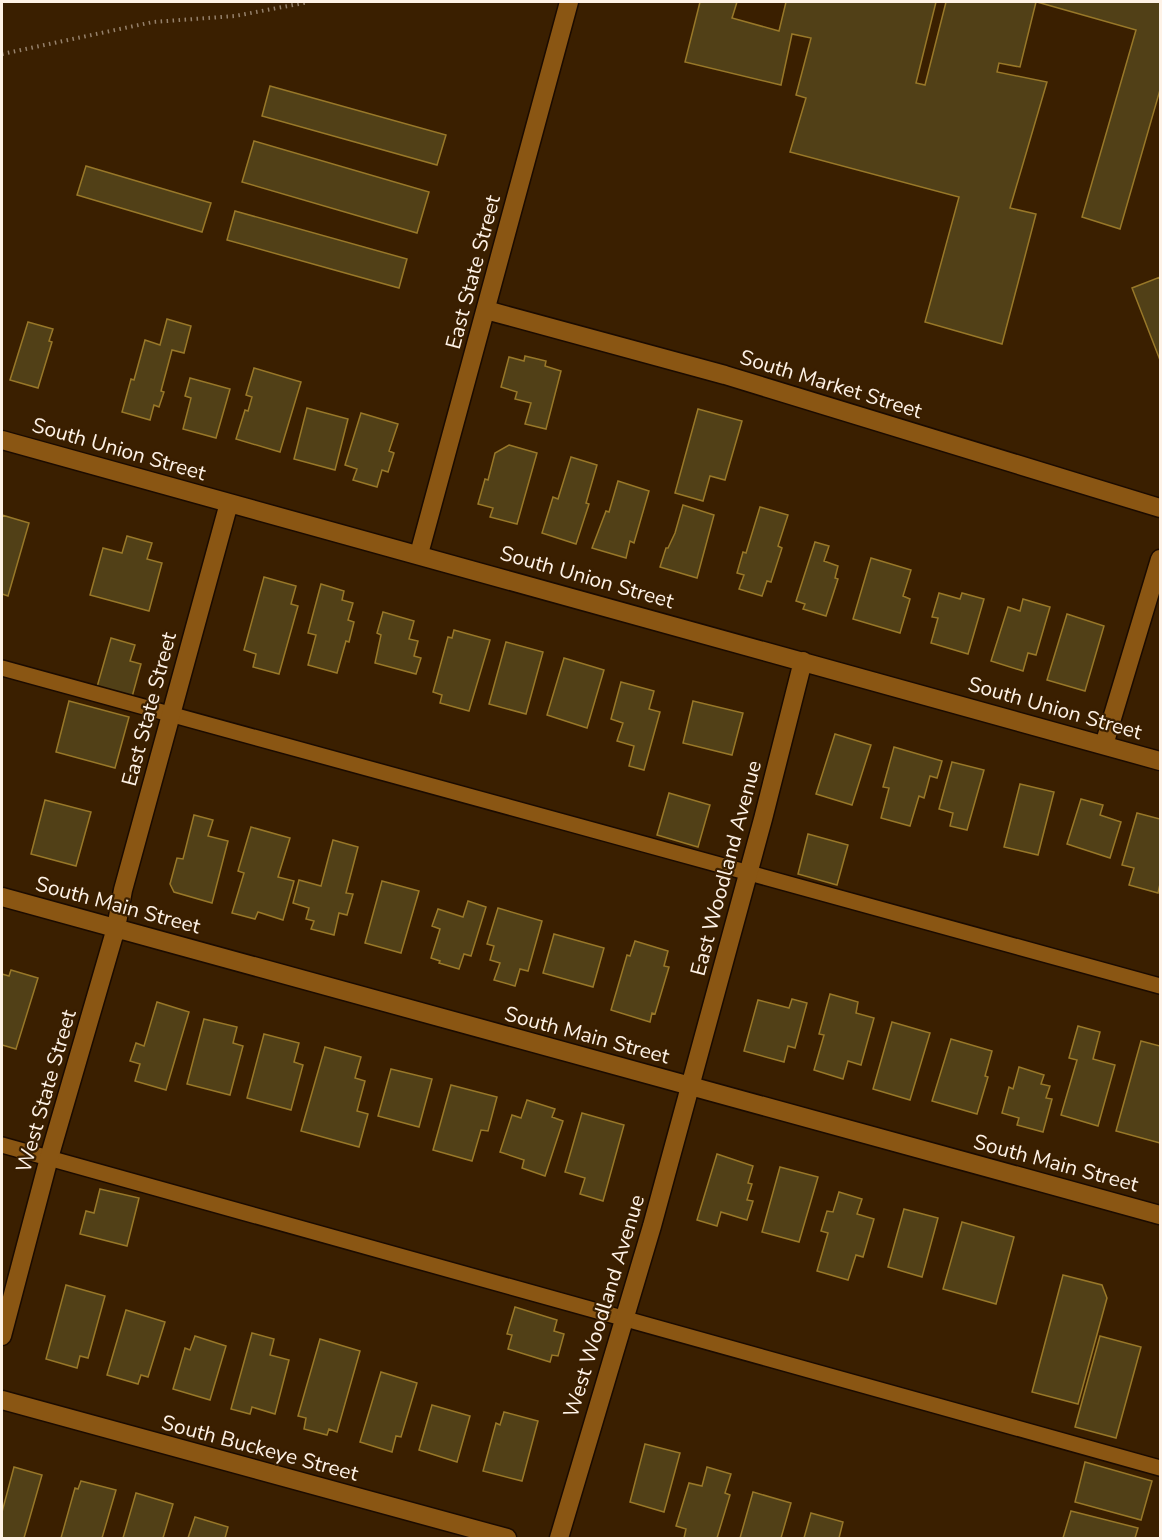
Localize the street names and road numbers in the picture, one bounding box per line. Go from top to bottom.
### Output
street label: East State Street [439,191,507,352]
street label: South Market Street [736,343,926,425]
street label: South Union Street [29,411,210,487]
street label: South Union Street [497,539,678,615]
street label: East State Street [115,628,183,789]
street label: South Union Street [965,670,1146,746]
street label: East Woodland Avenue [684,757,768,979]
street label: South Main Street [32,870,204,941]
street label: South Main Street [501,1000,673,1071]
street label: West State Street [9,1006,83,1176]
street label: South Main Street [970,1128,1142,1199]
street label: West Woodland Avenue [557,1191,651,1421]
street label: South Buckeye Street [159,1408,362,1488]

